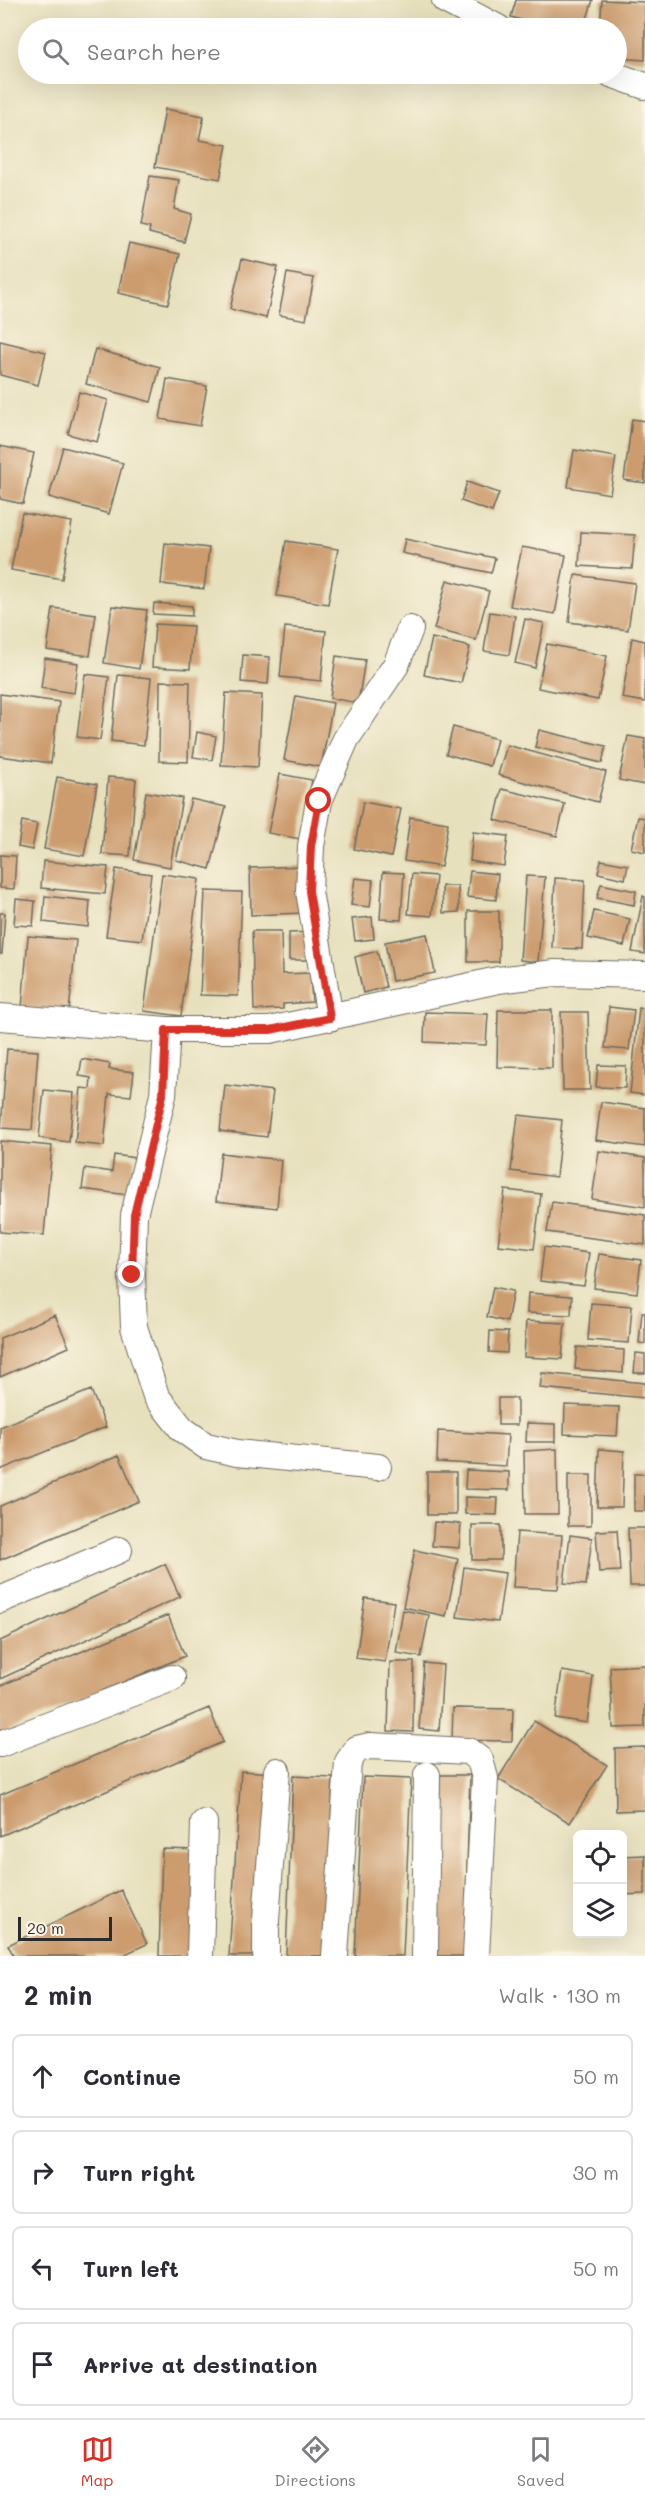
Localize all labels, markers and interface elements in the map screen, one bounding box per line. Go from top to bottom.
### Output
search box [18,18,627,84]
icon: search [39,35,72,68]
text: Search here [87,37,221,66]
route start [305,787,331,813]
route end [118,1261,144,1287]
map controls [573,1830,627,1938]
button: locate [573,1830,627,1884]
button: layers [573,1884,627,1938]
scale bar [18,1914,112,1942]
text: 20 m [27,1917,64,1938]
text: 2 min [24,1978,92,2012]
text: Walk · 130 m [498,1982,621,2008]
icon: ahead [26,2060,59,2093]
text: Continue [83,2062,181,2091]
text: 50 m [573,2063,619,2089]
icon: right [26,2156,59,2189]
text: Turn right [83,2158,195,2187]
text: 30 m [573,2159,619,2185]
icon: left [26,2252,59,2285]
text: Turn left [83,2254,179,2283]
text: 50 m [573,2255,619,2281]
icon: arrive [26,2348,59,2381]
text: Arrive at destination [83,2350,318,2379]
tab: Map [81,2433,114,2490]
tab: Directions [275,2433,356,2490]
tab: Saved [517,2433,564,2490]

